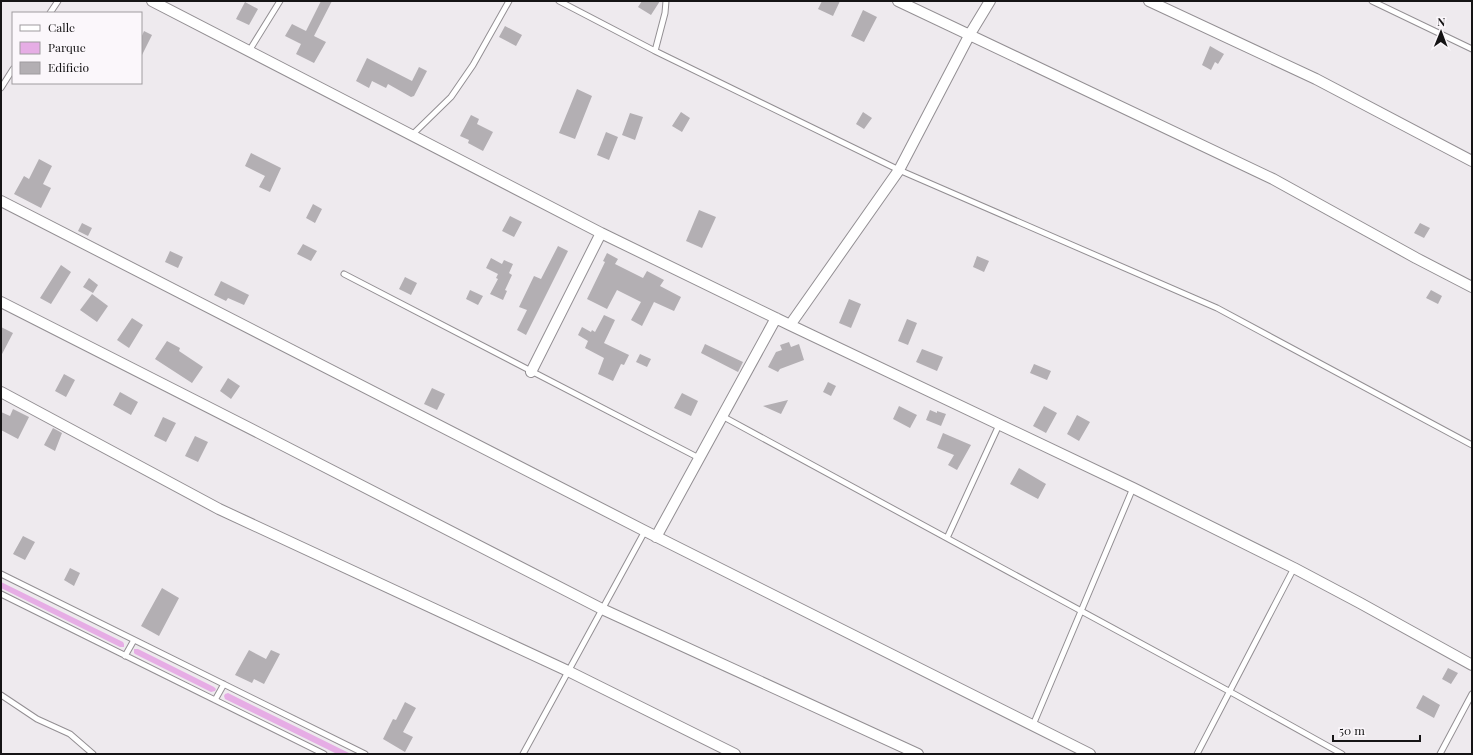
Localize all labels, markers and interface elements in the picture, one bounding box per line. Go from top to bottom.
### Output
legend [12,12,142,84]
north arrow [1421,12,1461,52]
text: N [1437,14,1445,29]
text: Calle [48,19,75,35]
text: Parque [48,39,86,55]
text: Edificio [48,59,90,75]
scale bar [1333,717,1420,743]
text: 50 m [1339,722,1365,738]

